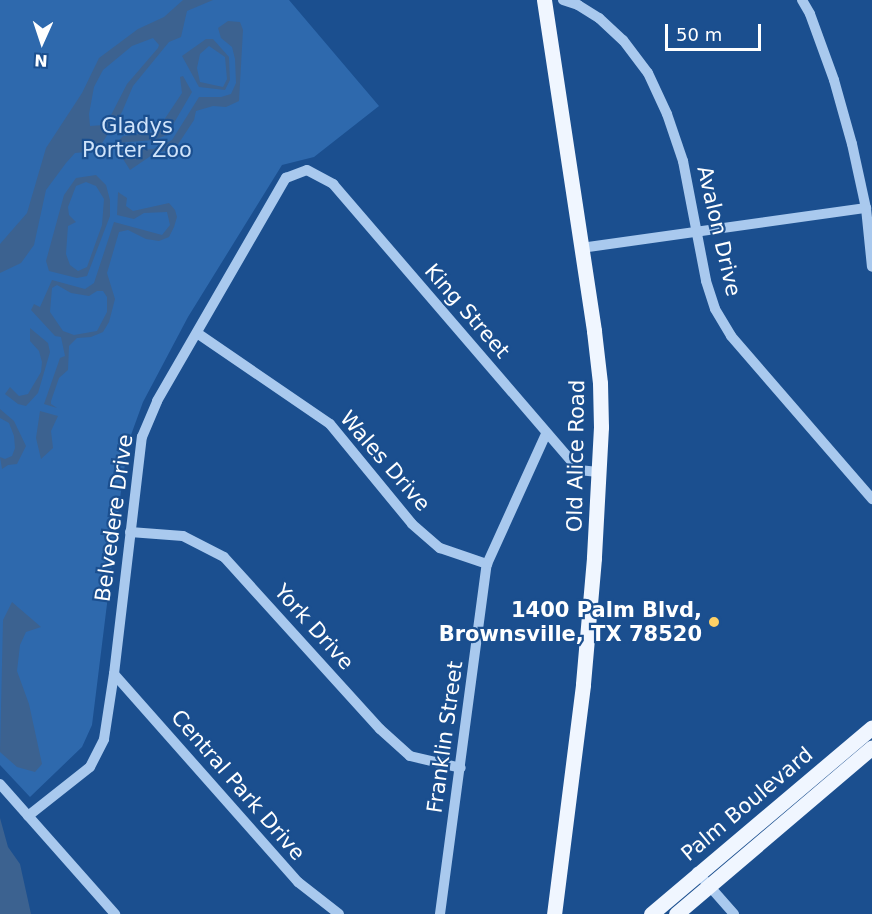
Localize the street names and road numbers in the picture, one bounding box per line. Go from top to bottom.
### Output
street label: Avalon Drive [692,163,746,299]
street label: King Street [419,259,515,363]
street label: Old Alice Road [562,380,590,532]
street label: Wales Drive [335,406,435,516]
street label: Belvedere Drive [90,433,138,603]
street label: York Drive [269,579,359,675]
street label: Franklin Street [422,659,468,815]
street label: Central Park Drive [166,705,310,865]
street label: Palm Boulevard [676,742,818,866]

